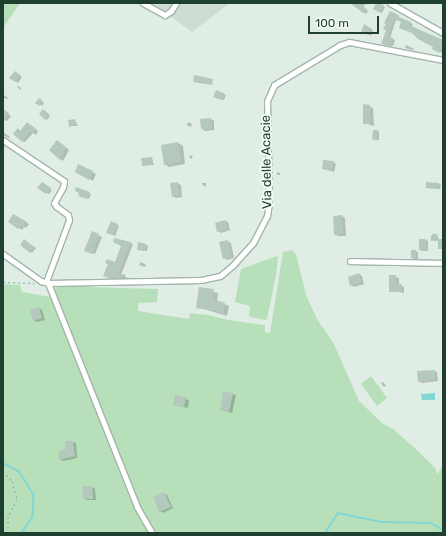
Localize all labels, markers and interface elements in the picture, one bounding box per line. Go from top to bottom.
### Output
scale bar [310,8,381,34]
text: 100 m [315,16,349,30]
street label: Via delle Acacie [258,115,276,209]

